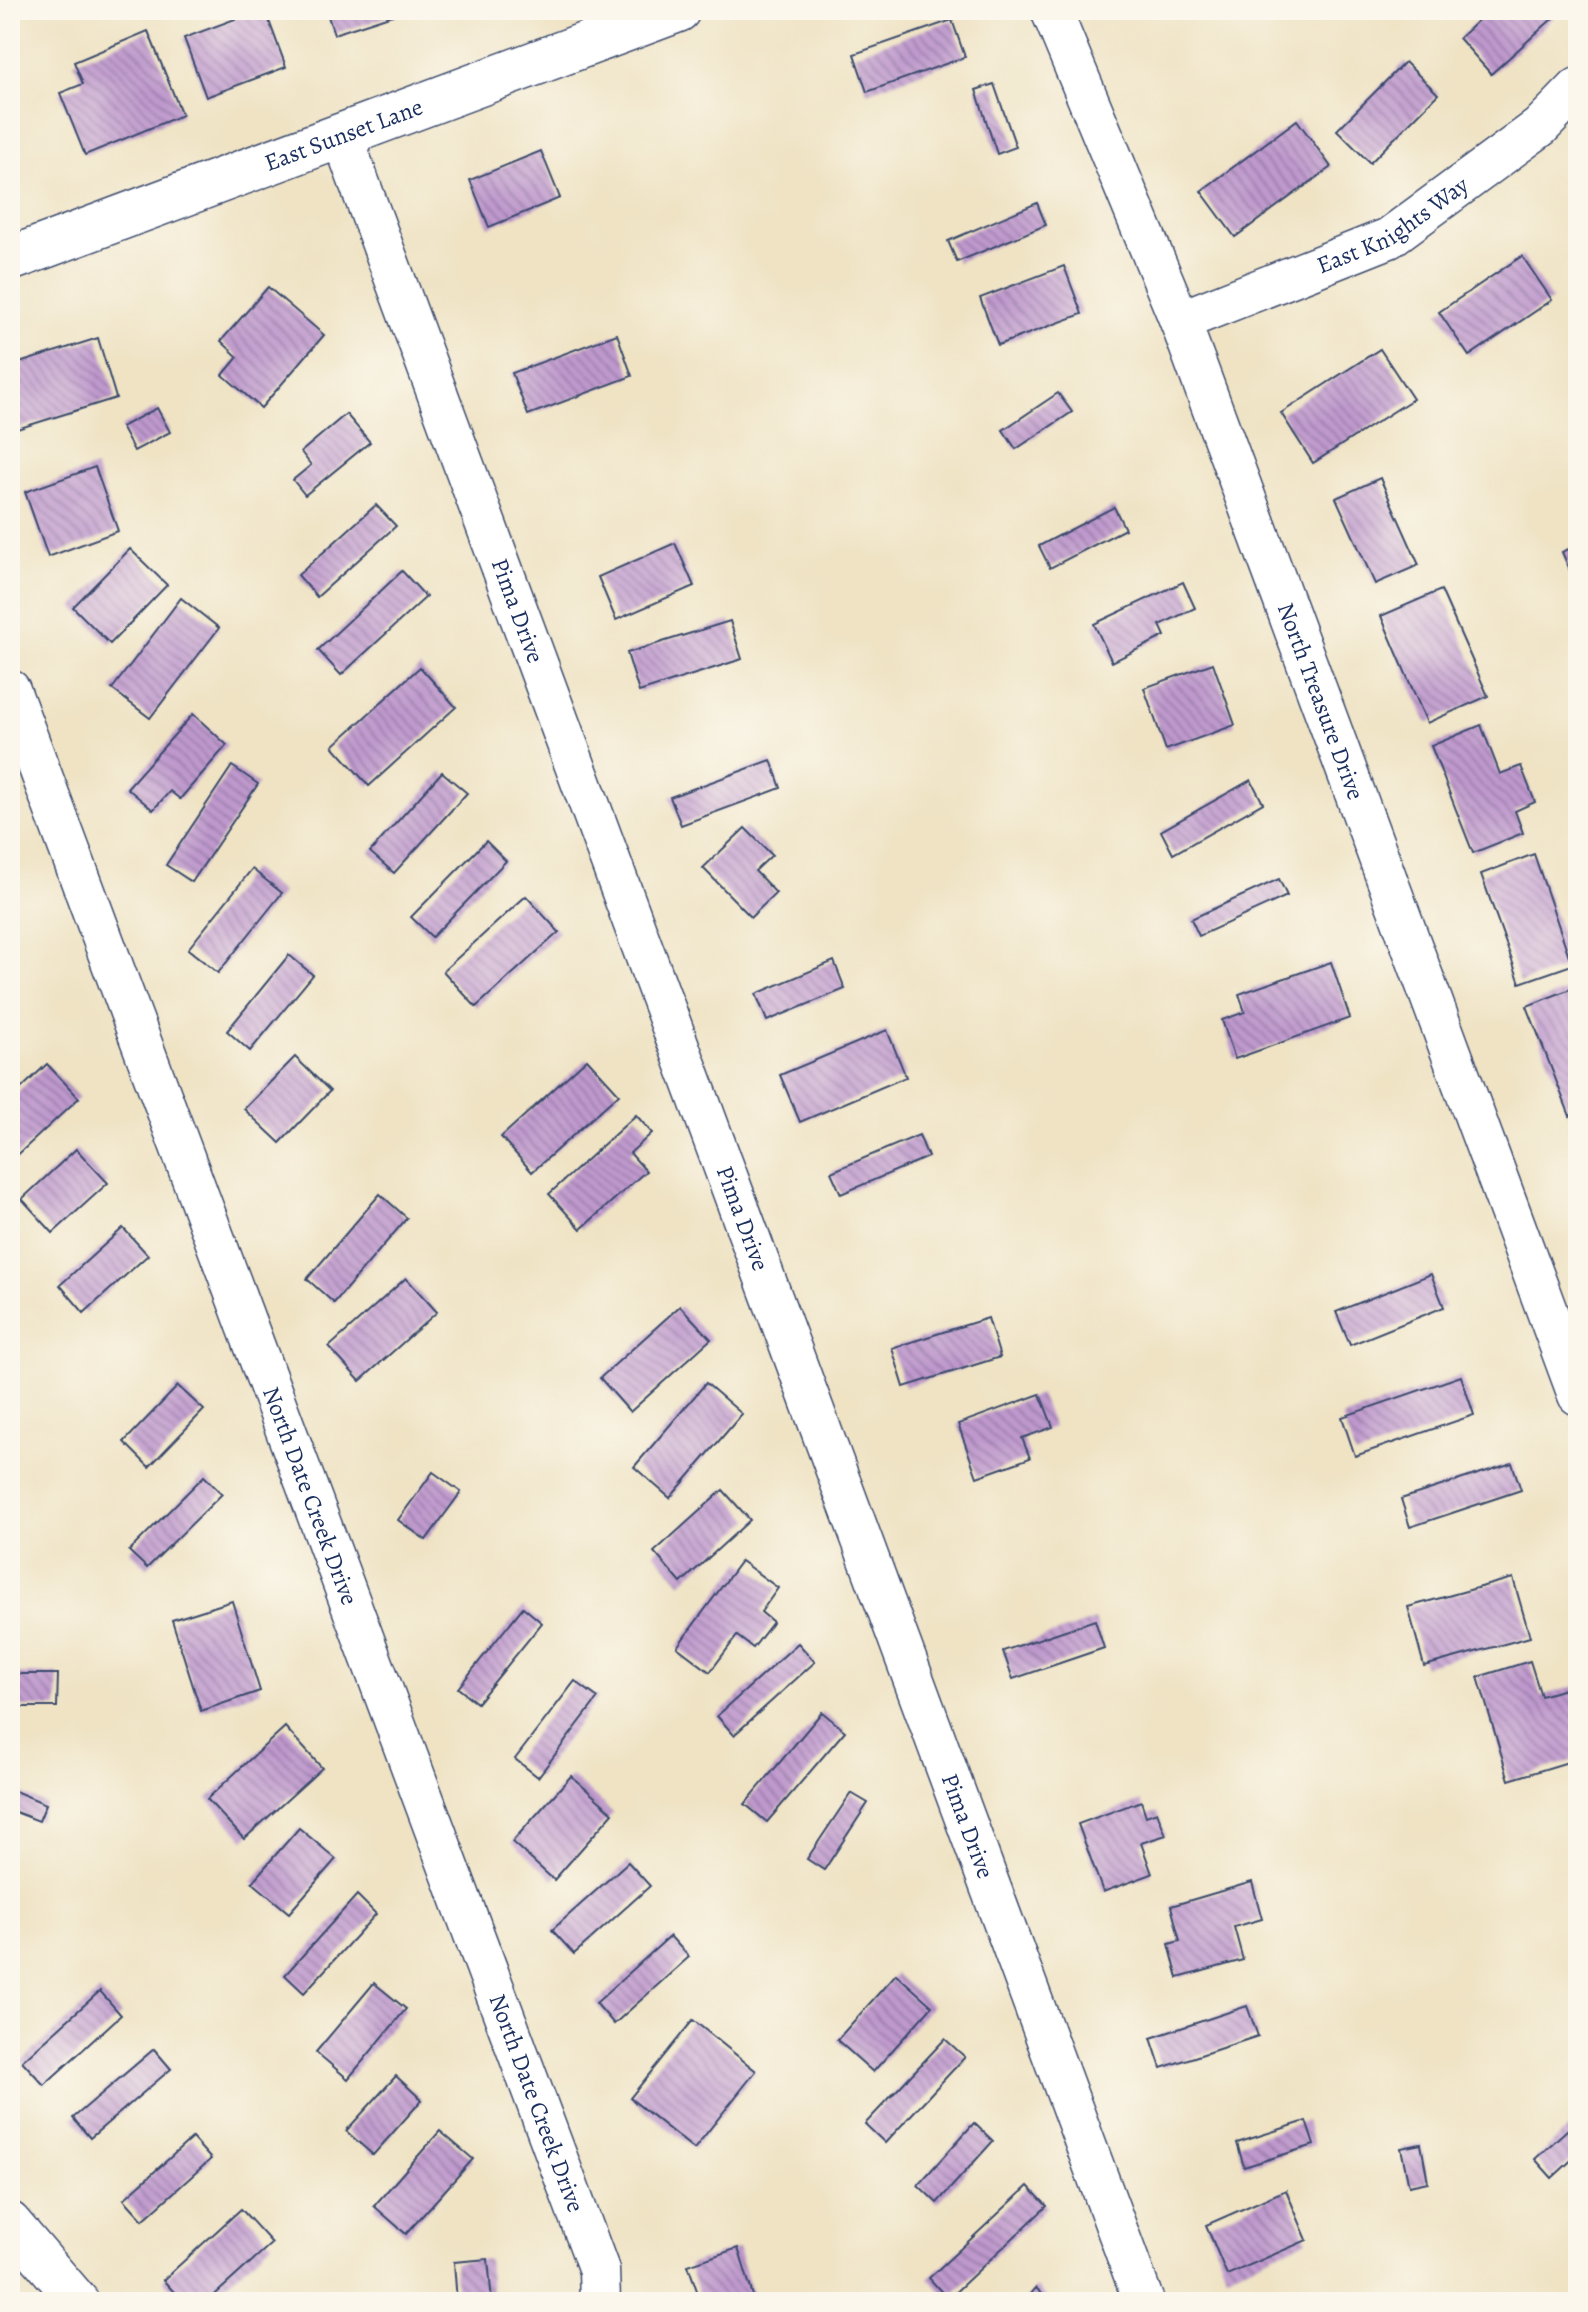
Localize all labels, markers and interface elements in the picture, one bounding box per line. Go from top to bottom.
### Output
street label: East Sunset Lane [260,91,427,179]
street label: East Knights Way [1312,169,1475,281]
street label: Pima Drive [484,554,552,667]
street label: North Treasure Drive [1270,598,1372,804]
street label: Pima Drive [709,1161,777,1275]
street label: North Date Creek Drive [255,1382,366,1609]
street label: Pima Drive [934,1769,1002,1883]
street label: North Date Creek Drive [481,1989,592,2217]

